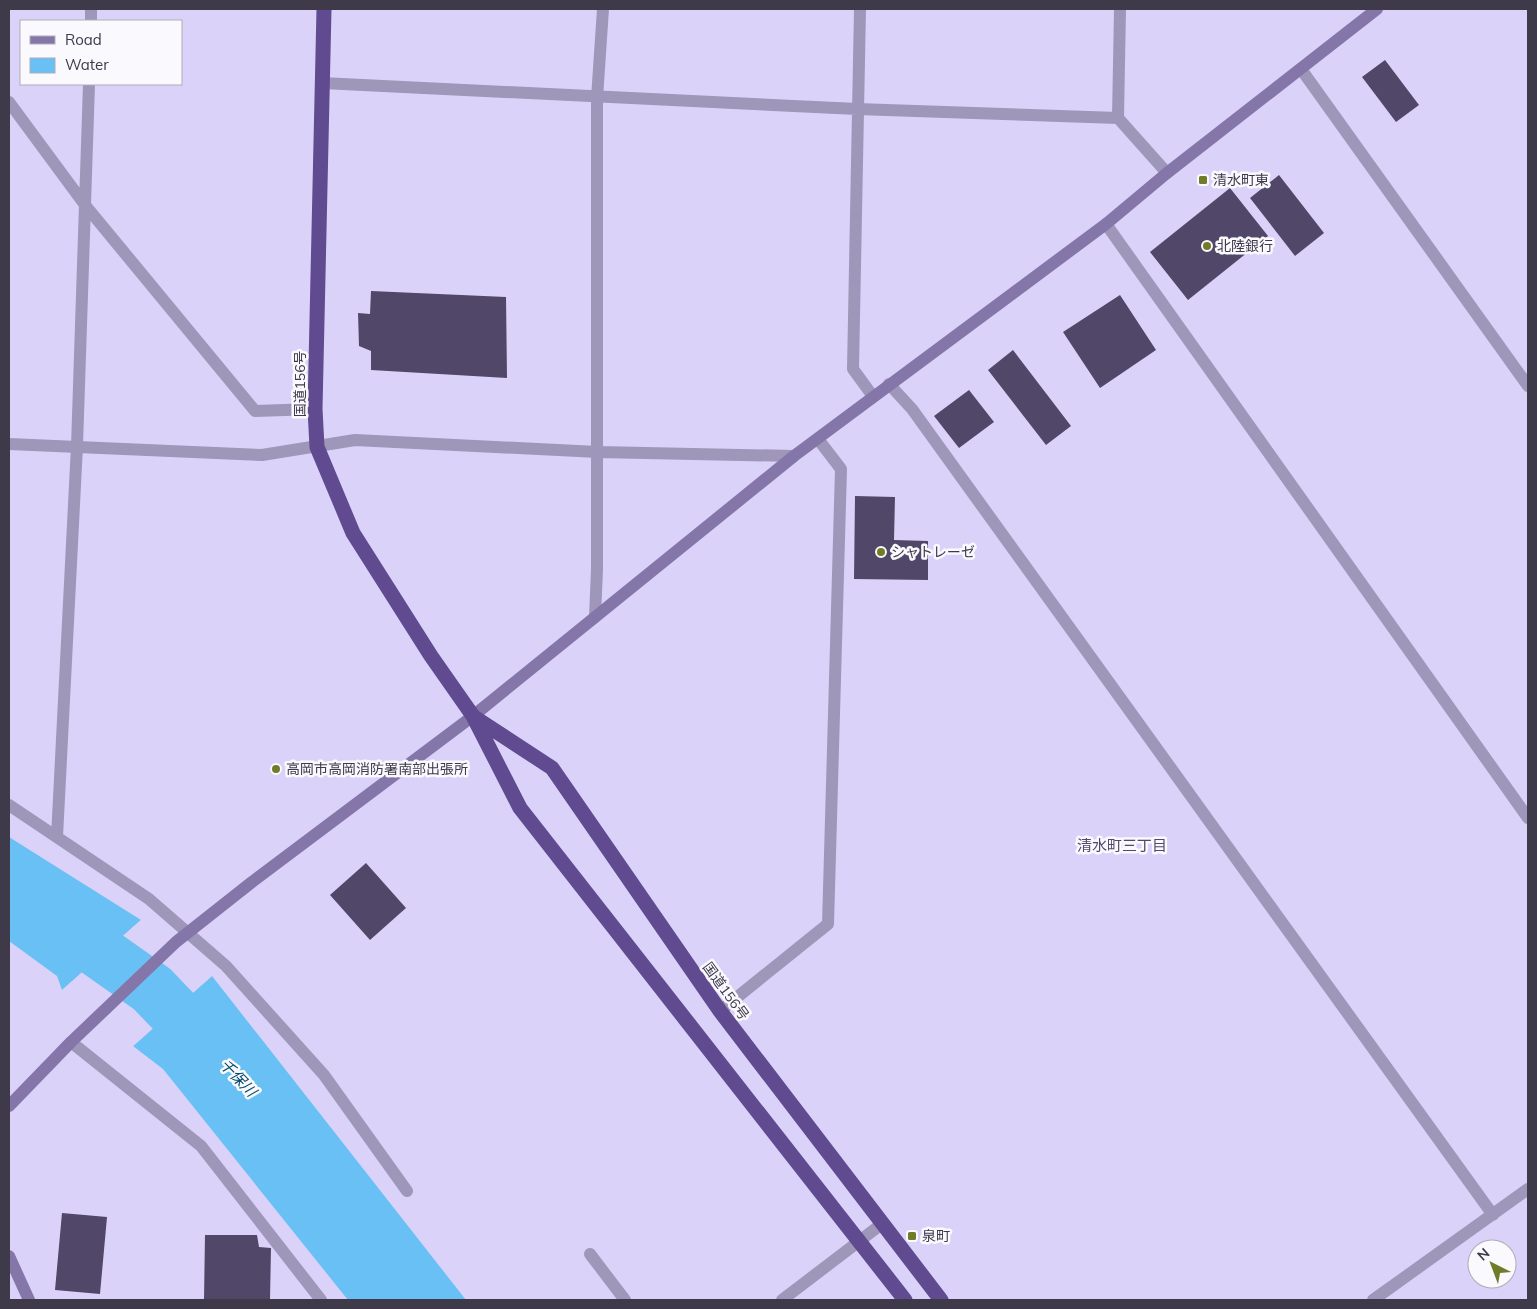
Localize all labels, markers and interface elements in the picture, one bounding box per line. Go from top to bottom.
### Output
legend [20,20,182,85]
text: Road [65,30,102,49]
text: Water [65,55,109,74]
place label: 清水町東 [1213,171,1269,189]
marker: 清水町東 [1197,174,1209,186]
place label: 北陸銀行 [1217,237,1273,255]
marker: 北陸銀行 [1201,240,1213,252]
street label: 国道156号 [291,350,309,418]
place label: シャトレーゼ [891,543,975,561]
marker: シャトレーゼ [875,546,887,558]
place label: 高岡市高岡消防署南部出張所 [286,760,468,778]
marker: 高岡市高岡消防署南部出張所 [270,763,282,775]
district label: 清水町三丁目 [1077,836,1167,855]
street label: 国道156号 [699,959,753,1023]
water label: 千保川 [216,1055,262,1102]
place label: 泉町 [922,1227,950,1245]
marker: 泉町 [906,1230,918,1242]
north arrow [1467,1239,1517,1289]
text: N [1473,1244,1493,1265]

